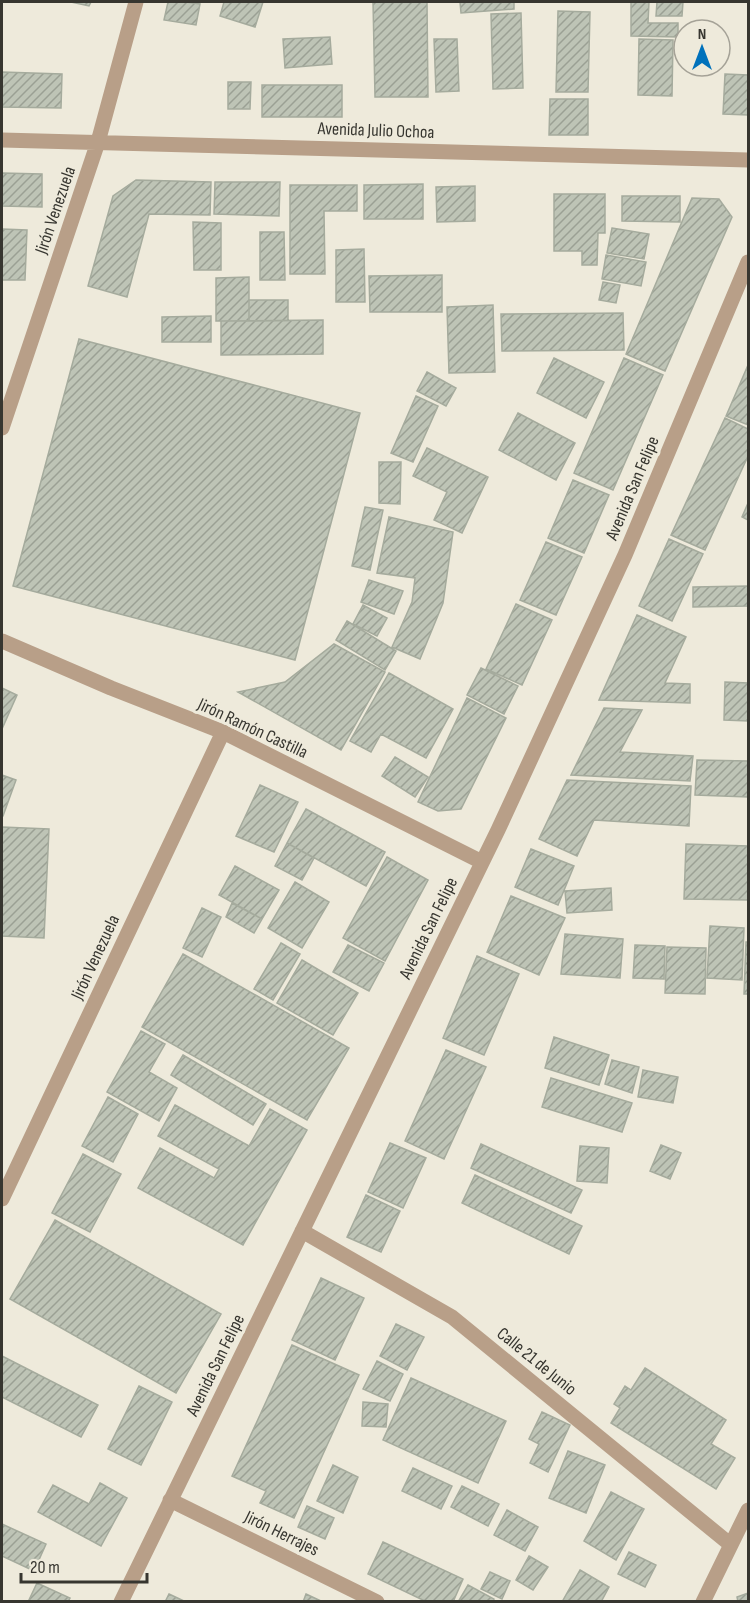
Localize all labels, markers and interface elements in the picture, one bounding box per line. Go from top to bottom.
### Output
north arrow [672,18,732,78]
text: N [698,25,706,44]
street label: Avenida Julio Ochoa [316,118,435,143]
street label: Jirón Venezuela [30,164,80,258]
street label: Avenida San Felipe [601,433,664,544]
street label: Jirón Ramón Castilla [194,693,311,763]
street label: Avenida San Felipe [394,874,462,983]
street label: Jirón Venezuela [66,911,124,1004]
street label: Avenida San Felipe [181,1311,249,1420]
street label: Calle 21 de Junio [493,1323,581,1400]
street label: Jirón Herrajes [240,1506,322,1560]
scale bar [21,1546,147,1584]
text: 20 m [30,1557,60,1578]

